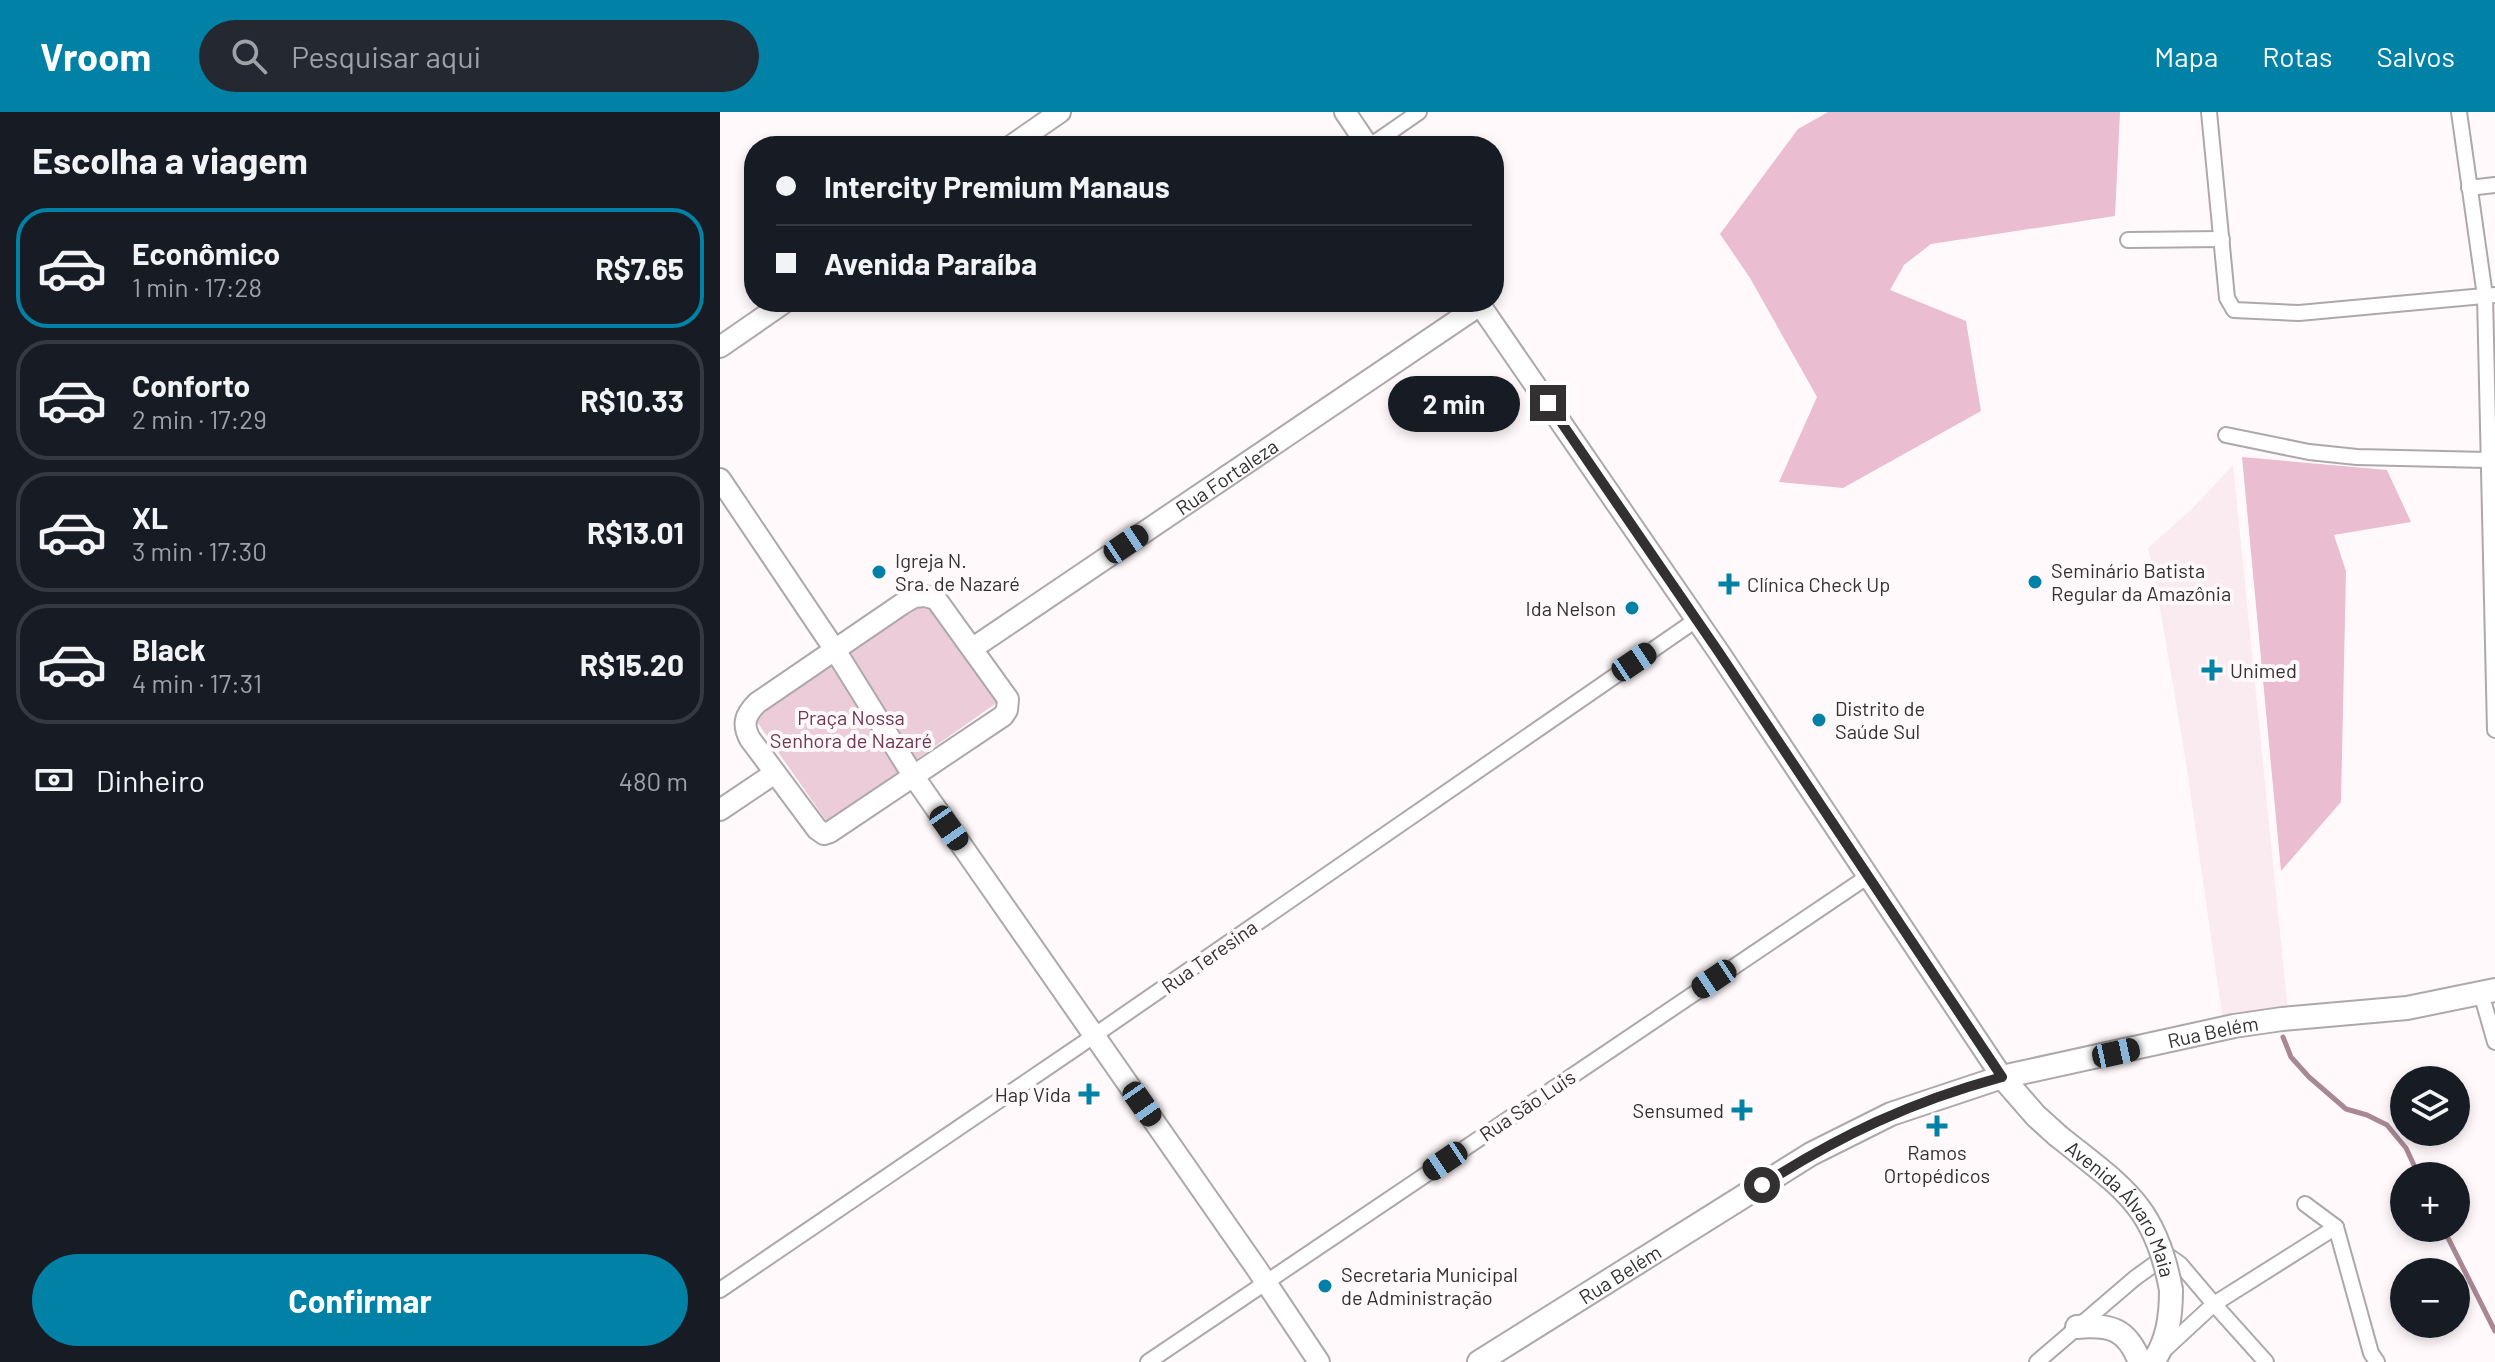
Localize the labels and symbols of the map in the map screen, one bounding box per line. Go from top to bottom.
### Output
callout: 2 min [1388,375,1520,431]
route end [1530,385,1566,421]
street label: Rua Fortaleza [1171,433,1282,520]
car [1099,521,1153,567]
place label: Igreja N. Sra. de Nazaré [895,548,1020,595]
place label: Seminário Batista Regular da Amazônia [2051,558,2231,605]
marker: Igreja N. Sra. de Nazaré [870,563,888,581]
place label: Clínica Check Up [1747,572,1890,596]
marker: Clínica Check Up [1718,573,1740,595]
marker: Seminário Batista Regular da Amazônia [2026,573,2044,591]
place label: Ida Nelson [1526,596,1616,620]
marker: Ida Nelson [1623,599,1641,617]
car [1607,639,1661,685]
place label: Unimed [2230,658,2297,682]
marker: Unimed [2201,659,2223,681]
place label: Distrito de Saúde Sul [1835,696,1925,743]
park label: Praça Nossa Senhora de Nazaré [770,705,932,752]
marker: Distrito de Saúde Sul [1810,711,1828,729]
car [925,801,973,855]
street label: Rua Teresina [1157,914,1261,998]
car [1687,956,1741,1002]
street label: Rua Belém [2165,1011,2260,1052]
car [2090,1036,2142,1070]
street label: Rua São Luis [1474,1064,1580,1146]
car [1118,1077,1166,1131]
place label: Hap Vida [995,1082,1071,1106]
marker: Hap Vida [1078,1083,1100,1105]
place label: Sensumed [1633,1098,1724,1122]
marker: Sensumed [1731,1099,1753,1121]
marker: Ramos Ortopédicos [1926,1115,1948,1137]
street label: Avenida Álvaro Maia [2061,1135,2180,1280]
car [1418,1138,1472,1184]
place label: Ramos Ortopédicos [1884,1140,1990,1187]
route start [1744,1167,1780,1203]
street label: Rua Belém [1574,1239,1665,1309]
place label: Secretaria Municipal de Administração [1341,1262,1518,1309]
marker: Secretaria Municipal de Administração [1316,1277,1334,1295]

